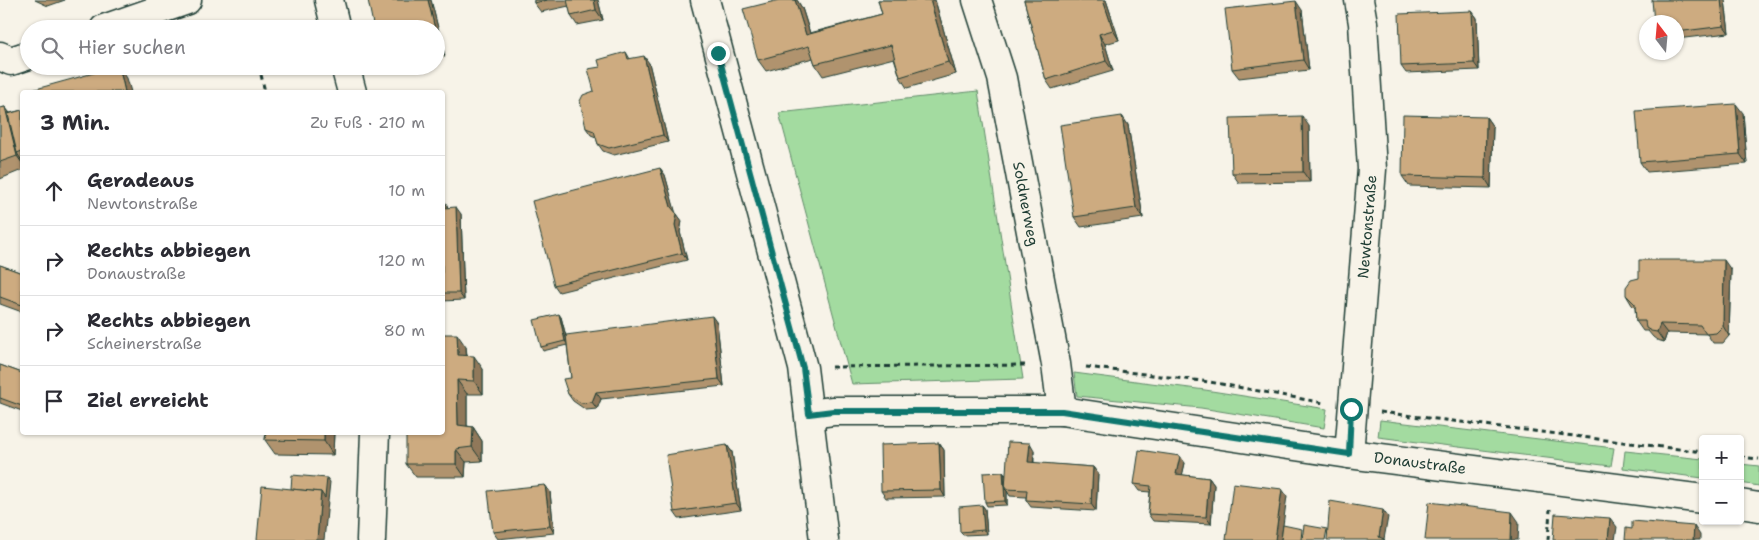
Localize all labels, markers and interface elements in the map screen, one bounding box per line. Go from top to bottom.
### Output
north arrow [1639,15,1684,60]
search box [20,20,445,75]
icon: search [38,34,66,62]
text: Hier suchen [78,35,186,60]
route end [707,42,730,65]
text: 3 Min. [40,109,110,137]
text: Zu Fuß · 210 m [310,112,425,133]
street label: Soldnerweg [1008,160,1044,248]
text: Geradeaus [87,168,194,193]
street label: Newtonstraße [1353,174,1381,279]
icon: ahead [40,177,68,205]
text: 10 m [388,180,425,201]
text: Newtonstraße [87,193,198,214]
text: Rechts abbiegen [87,238,251,263]
icon: right [40,247,68,275]
text: 120 m [378,250,425,271]
text: Donaustraße [87,263,186,284]
text: Rechts abbiegen [87,308,251,333]
icon: right [40,317,68,345]
text: 80 m [384,320,425,341]
text: Scheinerstraße [87,333,202,354]
icon: arrive [40,387,68,415]
text: Ziel erreicht [87,388,208,413]
route start [1340,398,1363,421]
map controls [1699,435,1744,525]
button: + [1699,435,1744,480]
street label: Donaustraße [1373,447,1467,479]
button: − [1699,480,1744,525]

